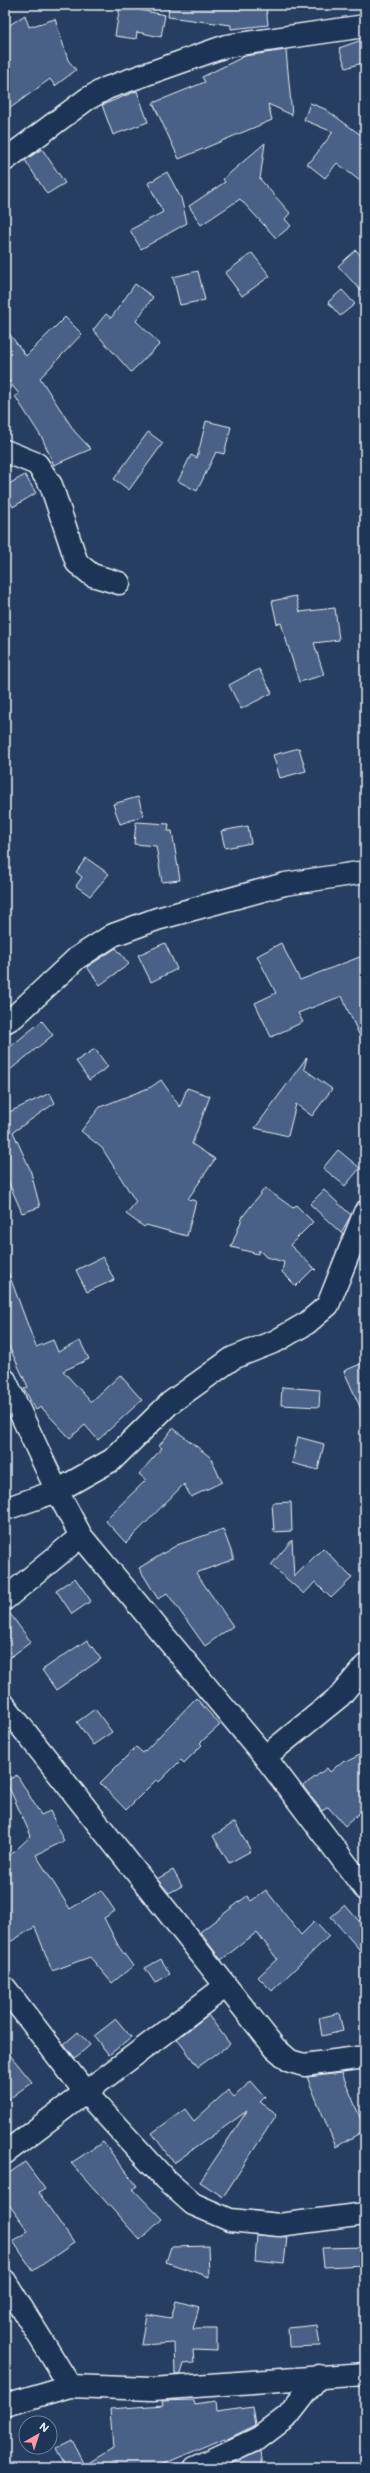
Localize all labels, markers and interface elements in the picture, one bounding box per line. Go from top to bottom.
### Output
north arrow [18,2415,58,2455]
text: N [37,2418,53,2435]

